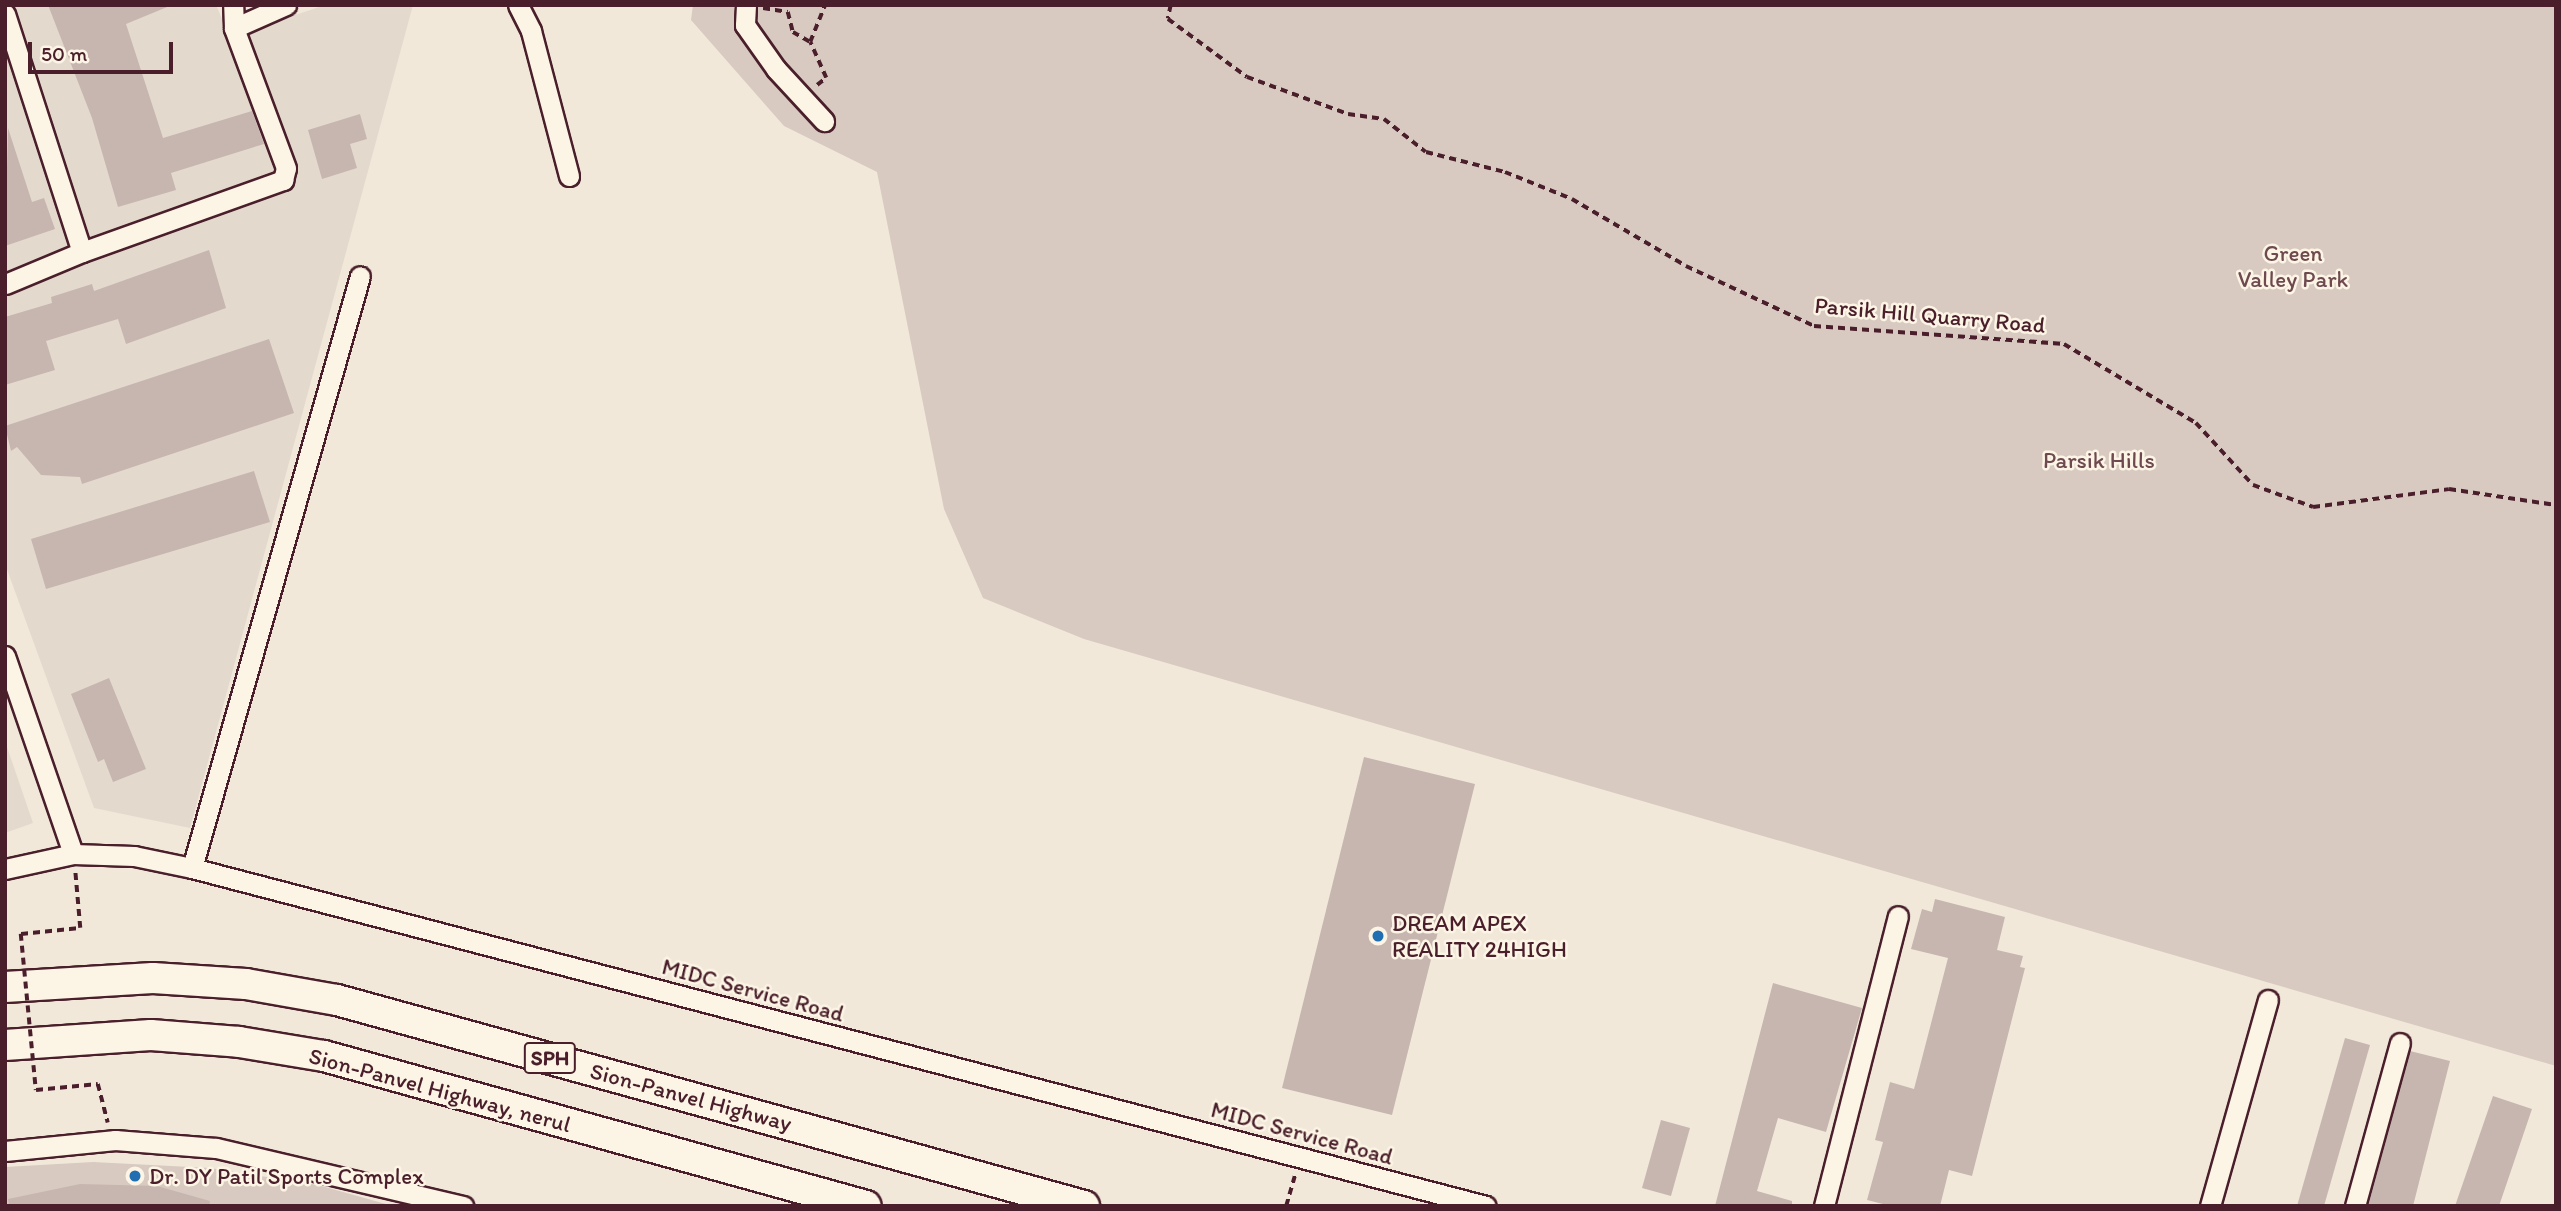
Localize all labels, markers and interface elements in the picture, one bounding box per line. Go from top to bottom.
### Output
scale bar [32,28,177,72]
text: 50 m [41,41,87,66]
park label: Green Valley Park [2238,239,2348,293]
street label: Parsik Hill Quarry Road [1814,291,2046,339]
park label: Parsik Hills [2043,446,2155,474]
place label: DREAM APEX REALITY 24HIGH [1392,909,1567,963]
marker: DREAM APEX REALITY 24HIGH [1370,928,1386,944]
street label: MIDC Service Road [659,952,847,1028]
road number: SPH [524,1040,576,1076]
street label: Sion-Panvel Highway, nerul [307,1042,573,1138]
street label: Sion-Panvel Highway [588,1057,794,1137]
street label: MIDC Service Road [1208,1095,1396,1171]
place label: Dr. DY Patil Sports Complex [149,1162,424,1190]
marker: Dr. DY Patil Sports Complex [127,1168,143,1184]

